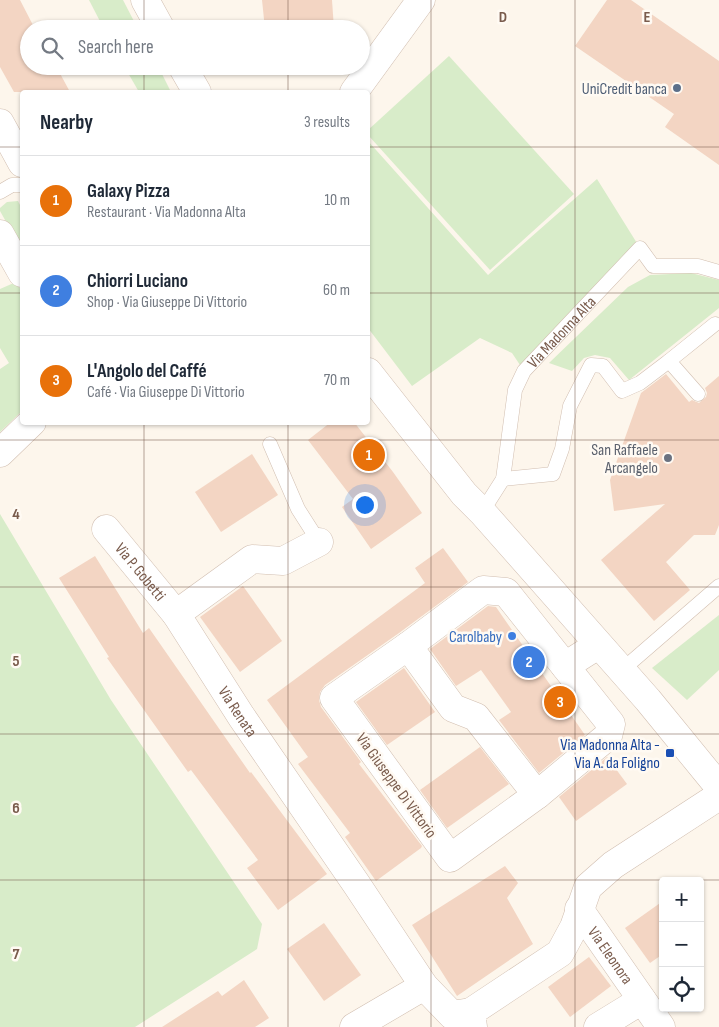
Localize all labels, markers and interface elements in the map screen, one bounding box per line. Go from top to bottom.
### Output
text: D [499,8,507,27]
text: E [644,8,651,27]
search box [20,20,370,75]
icon: search [38,34,66,62]
text: Search here [78,36,154,59]
place label: UniCredit banca [582,80,667,99]
marker: UniCredit banca [671,82,683,94]
text: Nearby [40,110,93,135]
text: 3 results [304,113,350,132]
text: Galaxy Pizza [87,180,170,203]
text: 1 [53,191,59,210]
text: 10 m [324,191,350,210]
text: Restaurant · Via Madonna Alta [87,203,246,222]
text: Chiorri Luciano [87,270,188,293]
text: 2 [52,281,60,300]
text: 60 m [323,281,350,300]
text: Shop · Via Giuseppe Di Vittorio [87,293,247,312]
street label: Via Madonna Alta [524,293,600,372]
text: L'Angolo del Caffé [87,360,207,383]
text: 3 [52,371,60,390]
text: 70 m [324,371,350,390]
text: Café · Via Giuseppe Di Vittorio [87,383,245,402]
pin: 1 [353,436,385,474]
place label: San Raffaele Arcangelo [591,441,658,478]
marker: San Raffaele Arcangelo [662,452,674,464]
your location [352,492,378,518]
text: 4 [12,505,20,524]
street label: Via P. Gobetti [110,540,169,605]
place label: Carolbaby [449,628,502,647]
marker: Carolbaby [506,630,518,642]
pin: 2 [513,643,545,681]
text: 5 [12,652,20,671]
street label: Via Renata [214,683,260,741]
pin: 3 [544,683,576,721]
street label: Via Giuseppe Di Vittorio [351,730,440,842]
place label: Via Madonna Alta - Via A. da Foligno [560,736,660,773]
marker: Via Madonna Alta - Via A. da Foligno [664,747,676,759]
text: 6 [12,799,20,818]
map controls [659,877,704,1012]
button: + [659,877,704,922]
button: − [659,922,704,967]
street label: Via Eleonora [583,923,636,988]
text: 7 [13,945,20,964]
button: locate [659,967,704,1012]

